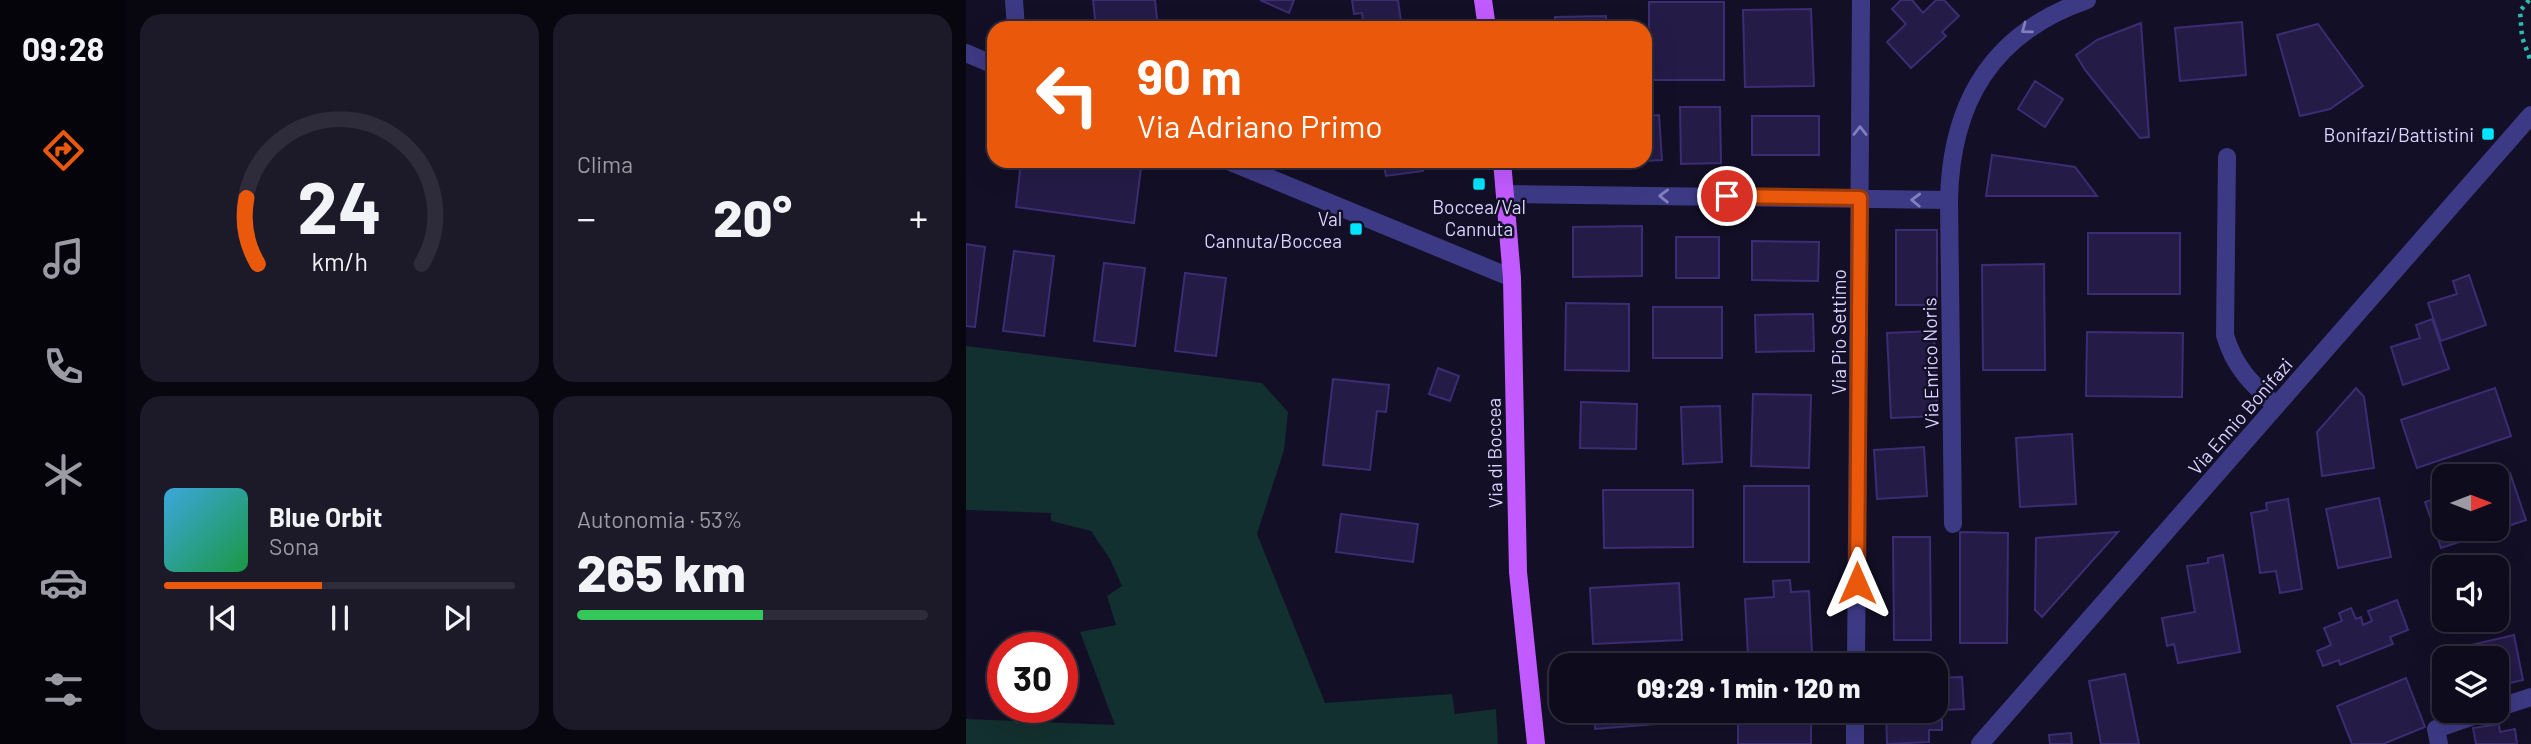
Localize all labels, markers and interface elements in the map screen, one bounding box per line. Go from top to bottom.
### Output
one-way arrow [2021,21,2033,34]
text: 09:28 [22,29,104,67]
text: 90 m [1137,46,1242,105]
icon: left [1022,49,1113,140]
text: Via Adriano Primo [1137,106,1383,144]
place label: Bonifazi/Battistini [2324,123,2474,146]
icon: directions [39,126,88,175]
one-way arrow [1852,126,1868,136]
marker: Bonifazi/Battistini [2480,126,2496,142]
text: Clima [577,150,633,178]
text: 24 [297,161,382,249]
pin [1697,166,1757,226]
marker: Boccea/Val Cannuta [1471,176,1487,192]
icon: arrive [1708,177,1746,215]
text: 20° [713,185,792,247]
one-way arrow [1658,188,1669,203]
one-way arrow [1910,192,1921,207]
text: − [577,194,596,240]
text: + [909,194,928,240]
place label: Boccea/Val Cannuta [1432,195,1526,240]
place label: Val Cannuta/Boccea [1204,207,1342,252]
marker: Val Cannuta/Boccea [1348,221,1364,237]
icon: music [39,234,88,283]
text: km/h [311,246,368,276]
street label: Via Pio Settimo [1827,269,1850,395]
street label: Via Enrico Noris [1917,297,1943,429]
icon: phone [39,342,88,391]
street label: Via Ennio Bonifazi [2183,353,2297,479]
street label: Via di Boccea [1482,398,1506,508]
icon: climate [39,450,88,499]
north arrow [2432,464,2510,541]
map controls [2432,464,2509,723]
text: Blue Orbit [269,501,382,532]
text: Autonomia · 53% [577,505,742,533]
text: Sona [269,532,319,560]
text: 265 km [577,540,746,602]
position arrow [1820,546,1894,620]
button: sound [2432,555,2509,632]
icon: car [39,558,88,607]
icon: previous [204,599,242,637]
icon: pause [321,599,359,637]
icon: next [438,599,476,637]
speed limit sign: 30 [987,632,1078,723]
button: layers [2432,646,2509,723]
icon: filters [39,665,88,714]
text: 09:29 · 1 min · 120 m [1637,672,1860,703]

